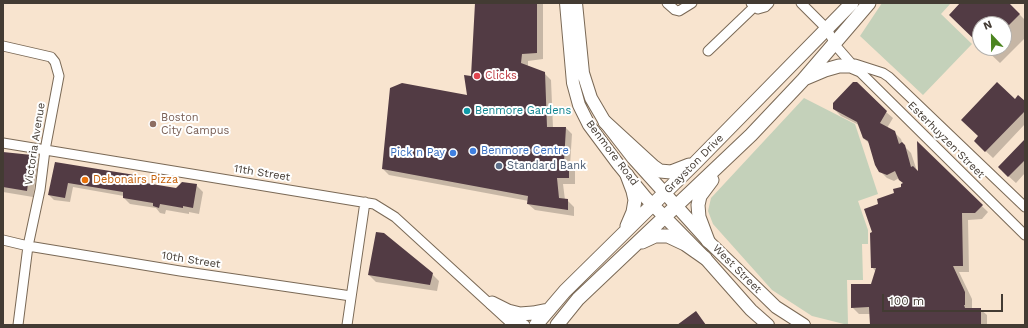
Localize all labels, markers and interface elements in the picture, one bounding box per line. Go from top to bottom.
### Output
north arrow [972,16,1012,56]
text: N [981,18,994,33]
place label: Clicks [485,69,517,83]
marker: Clicks [472,71,482,81]
street label: Esterhuyzen Street [905,99,987,181]
street label: Victoria Avenue [22,102,48,186]
place label: Benmore Gardens [475,104,571,118]
marker: Benmore Gardens [462,106,472,116]
place label: Boston City Campus [161,111,229,137]
street label: Benmore Road [583,118,641,188]
marker: Boston City Campus [148,119,158,129]
street label: Grayston Drive [662,132,726,196]
place label: Benmore Centre [481,144,569,158]
place label: Pick n Pay [390,146,445,160]
marker: Benmore Centre [468,146,478,156]
marker: Pick n Pay [448,148,458,158]
place label: Standard Bank [507,159,586,173]
marker: Standard Bank [494,161,504,171]
street label: 11th Street [233,162,291,184]
place label: Debonairs Pizza [93,173,178,187]
marker: Debonairs Pizza [80,175,90,185]
street label: West Street [710,242,764,296]
street label: 10th Street [161,249,221,271]
scale bar [884,286,1005,312]
text: 100 m [889,294,924,308]

